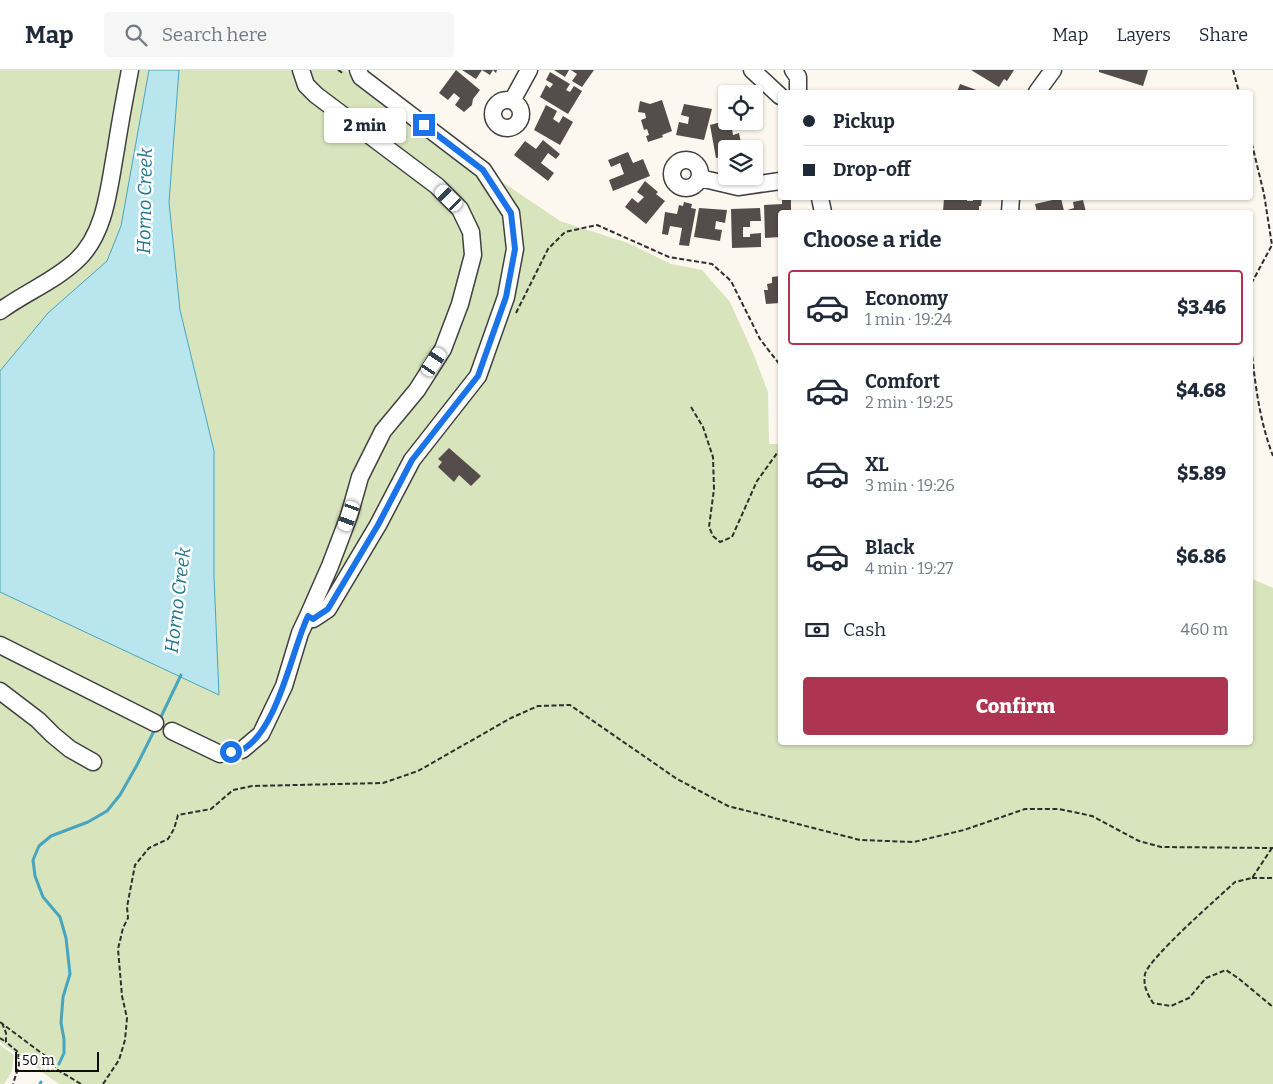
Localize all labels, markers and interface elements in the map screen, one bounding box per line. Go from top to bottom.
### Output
search box [104,12,454,57]
text: Map [25,21,74,49]
icon: search [122,21,150,49]
text: Search here [162,23,267,46]
text: Map [1052,24,1088,46]
text: Layers [1116,24,1171,46]
text: Share [1199,24,1248,46]
map controls [718,85,763,185]
button: locate [718,85,763,130]
callout: 2 min [324,108,406,142]
text: Pickup [833,110,895,133]
route end [413,114,435,136]
text: 2 min [344,116,386,135]
button: layers [718,140,763,185]
water label: Horno Creek [132,147,157,254]
text: Drop-off [833,158,911,181]
car [432,182,465,214]
text: Choose a ride [803,226,942,253]
icon: car [805,285,850,330]
text: Economy [865,287,948,310]
text: $3.46 [1177,296,1226,319]
text: 1 min · 19:24 [865,310,952,329]
car [419,345,448,379]
icon: car [805,368,850,413]
text: Comfort [865,370,940,393]
text: $4.68 [1176,379,1226,402]
text: 2 min · 19:25 [865,393,953,412]
icon: car [805,451,850,496]
text: XL [865,453,889,476]
text: $5.89 [1177,462,1226,485]
text: 3 min · 19:26 [865,476,955,495]
car [336,499,361,533]
icon: car [805,534,850,579]
text: Black [865,536,915,559]
water label: Horno Creek [160,545,195,654]
text: $6.86 [1176,545,1226,568]
text: 4 min · 19:27 [865,559,953,578]
icon: cash [803,616,831,644]
text: Cash [843,618,886,641]
text: 460 m [1181,620,1228,639]
button: Confirm [803,677,1228,735]
route start [220,741,242,763]
scale bar [15,1049,99,1072]
text: 50 m [22,1052,55,1069]

